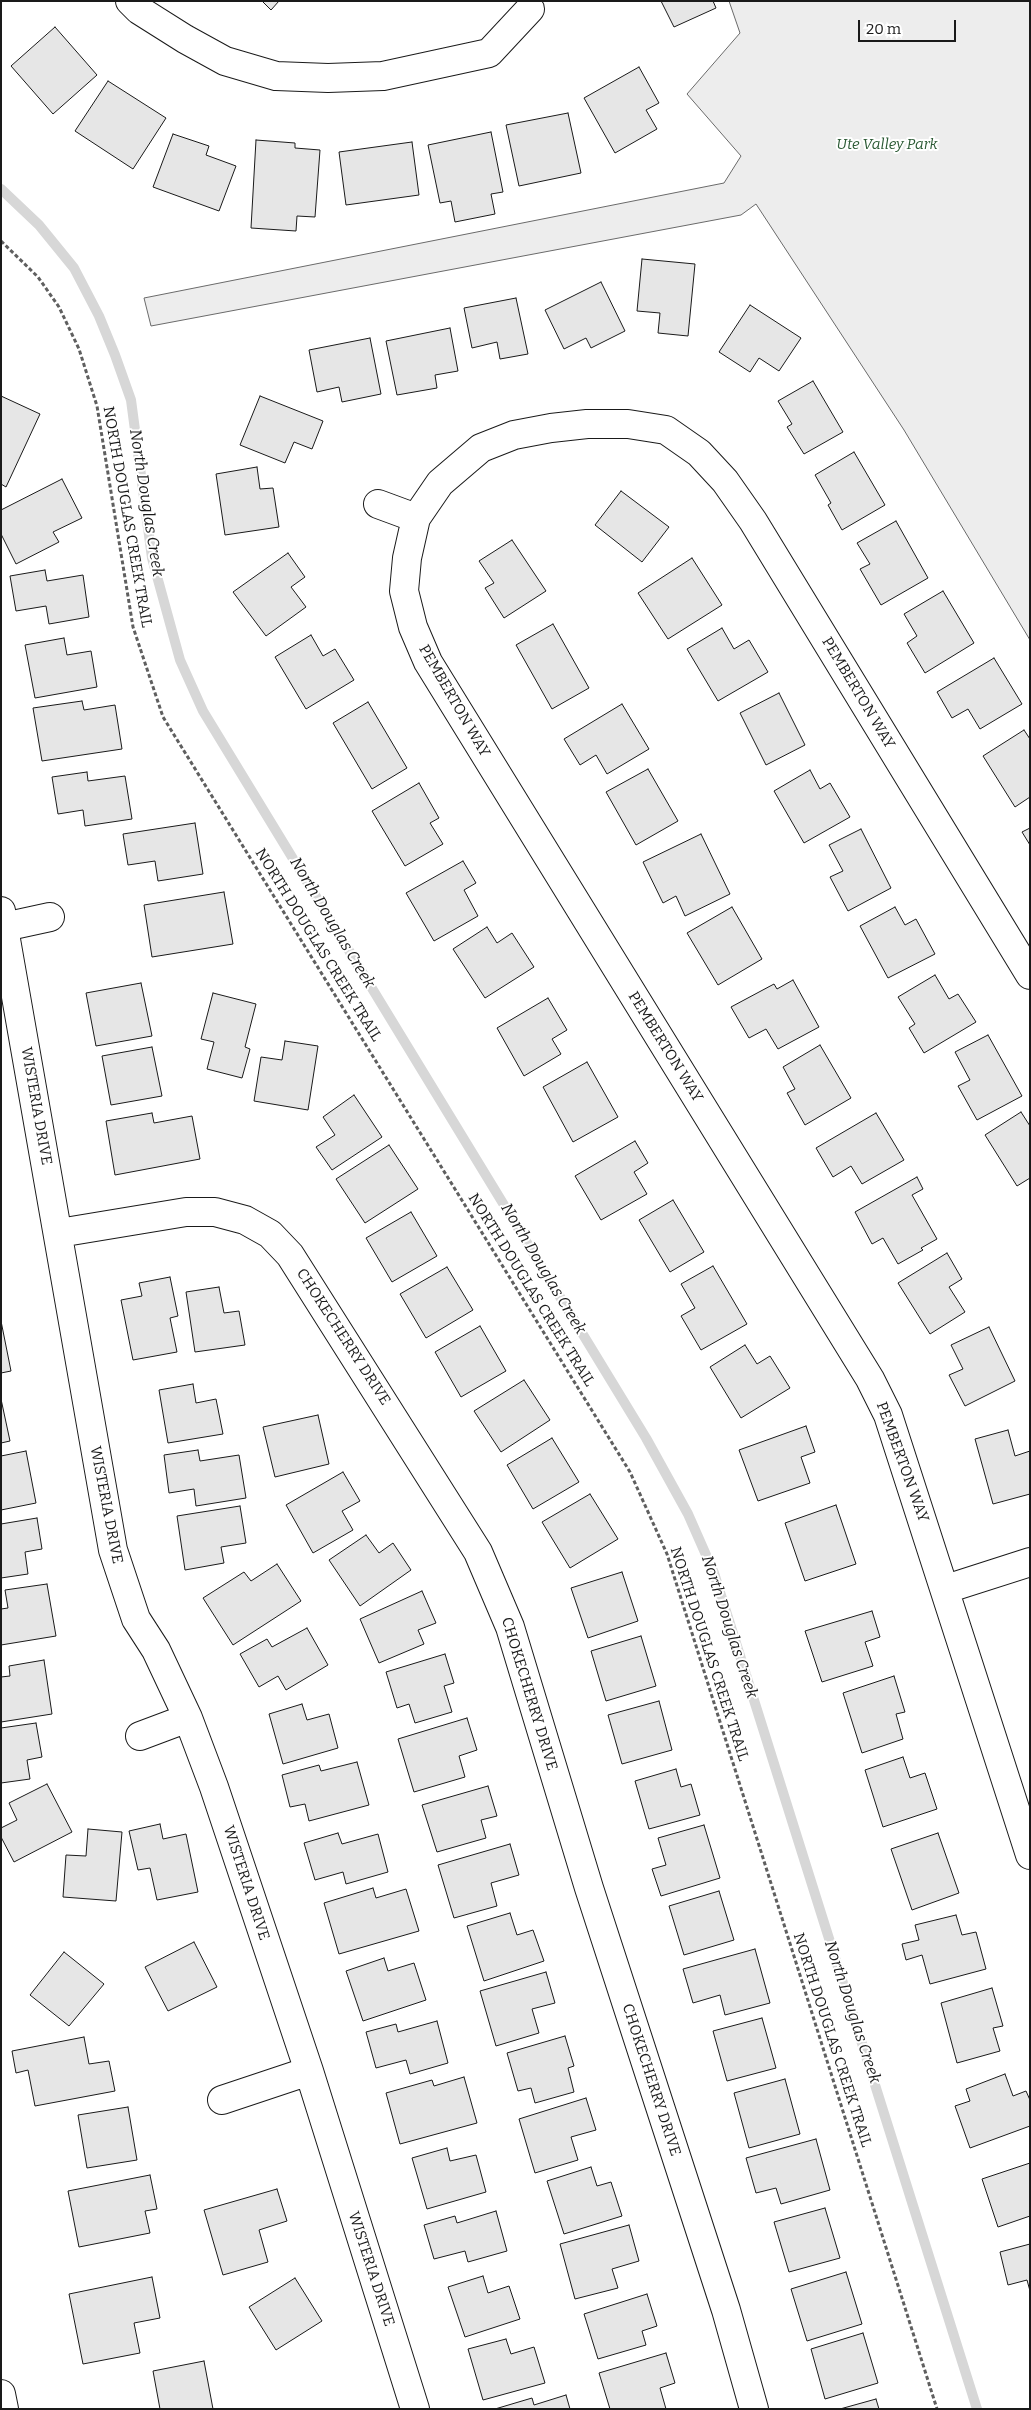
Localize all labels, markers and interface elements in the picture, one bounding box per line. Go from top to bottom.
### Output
scale bar [861,10,958,42]
text: 20 m [866,20,901,38]
park label: Ute Valley Park [836,136,938,154]
street label: NORTH DOUGLAS CREEK TRAIL [99,405,155,629]
water label: North Douglas Creek [125,428,167,578]
street label: PEMBERTON WAY [818,634,898,752]
street label: PEMBERTON WAY [415,642,493,760]
street label: NORTH DOUGLAS CREEK TRAIL [251,845,385,1045]
water label: North Douglas Creek [285,854,379,992]
street label: PEMBERTON WAY [624,989,706,1105]
street label: WISTERIA DRIVE [17,1046,55,1166]
street label: NORTH DOUGLAS CREEK TRAIL [464,1190,598,1390]
water label: North Douglas Creek [496,1200,590,1338]
street label: CHOKECHERRY DRIVE [292,1265,394,1409]
street label: PEMBERTON WAY [872,1399,932,1525]
street label: WISTERIA DRIVE [86,1445,126,1565]
street label: NORTH DOUGLAS CREEK TRAIL [666,1545,752,1763]
water label: North Douglas Creek [697,1553,761,1701]
street label: CHOKECHERRY DRIVE [497,1615,561,1773]
street label: WISTERIA DRIVE [219,1823,273,1943]
street label: NORTH DOUGLAS CREEK TRAIL [789,1931,875,2149]
water label: North Douglas Creek [820,1938,884,2086]
street label: CHOKECHERRY DRIVE [618,2002,684,2158]
street label: WISTERIA DRIVE [344,2209,398,2329]

